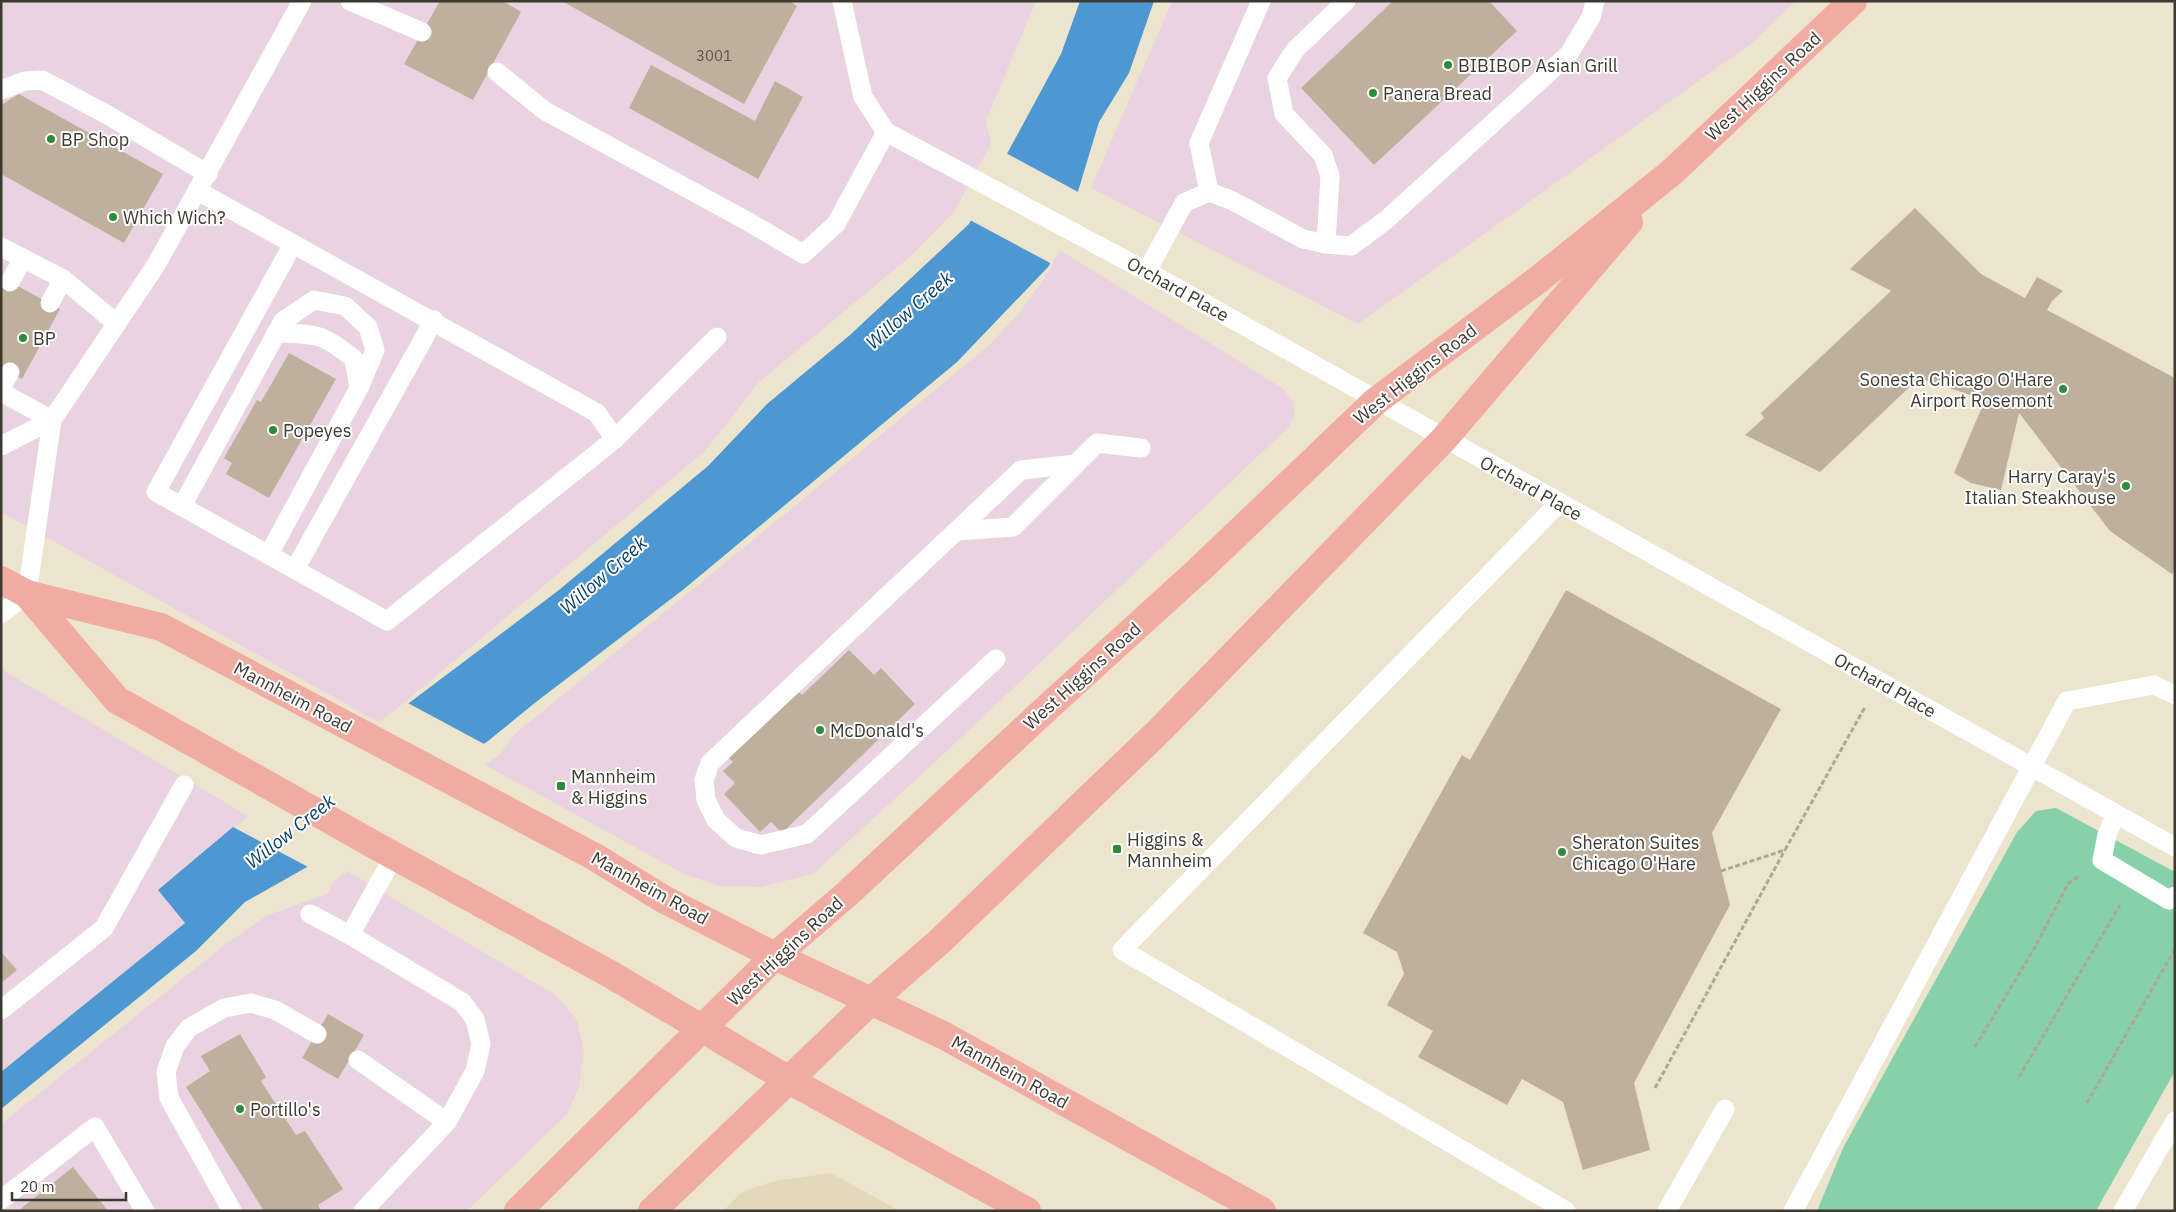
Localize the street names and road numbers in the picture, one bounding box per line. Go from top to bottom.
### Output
street label: West Higgins Road [1700,26,1826,146]
street label: Orchard Place [1123,251,1233,327]
street label: West Higgins Road [1349,319,1481,429]
street label: Orchard Place [1476,450,1586,526]
street label: West Higgins Road [1018,617,1146,735]
street label: Orchard Place [1830,647,1940,723]
street label: Mannheim Road [230,656,356,738]
street label: Mannheim Road [587,846,713,930]
street label: West Higgins Road [722,891,848,1011]
street label: Mannheim Road [947,1030,1073,1114]

